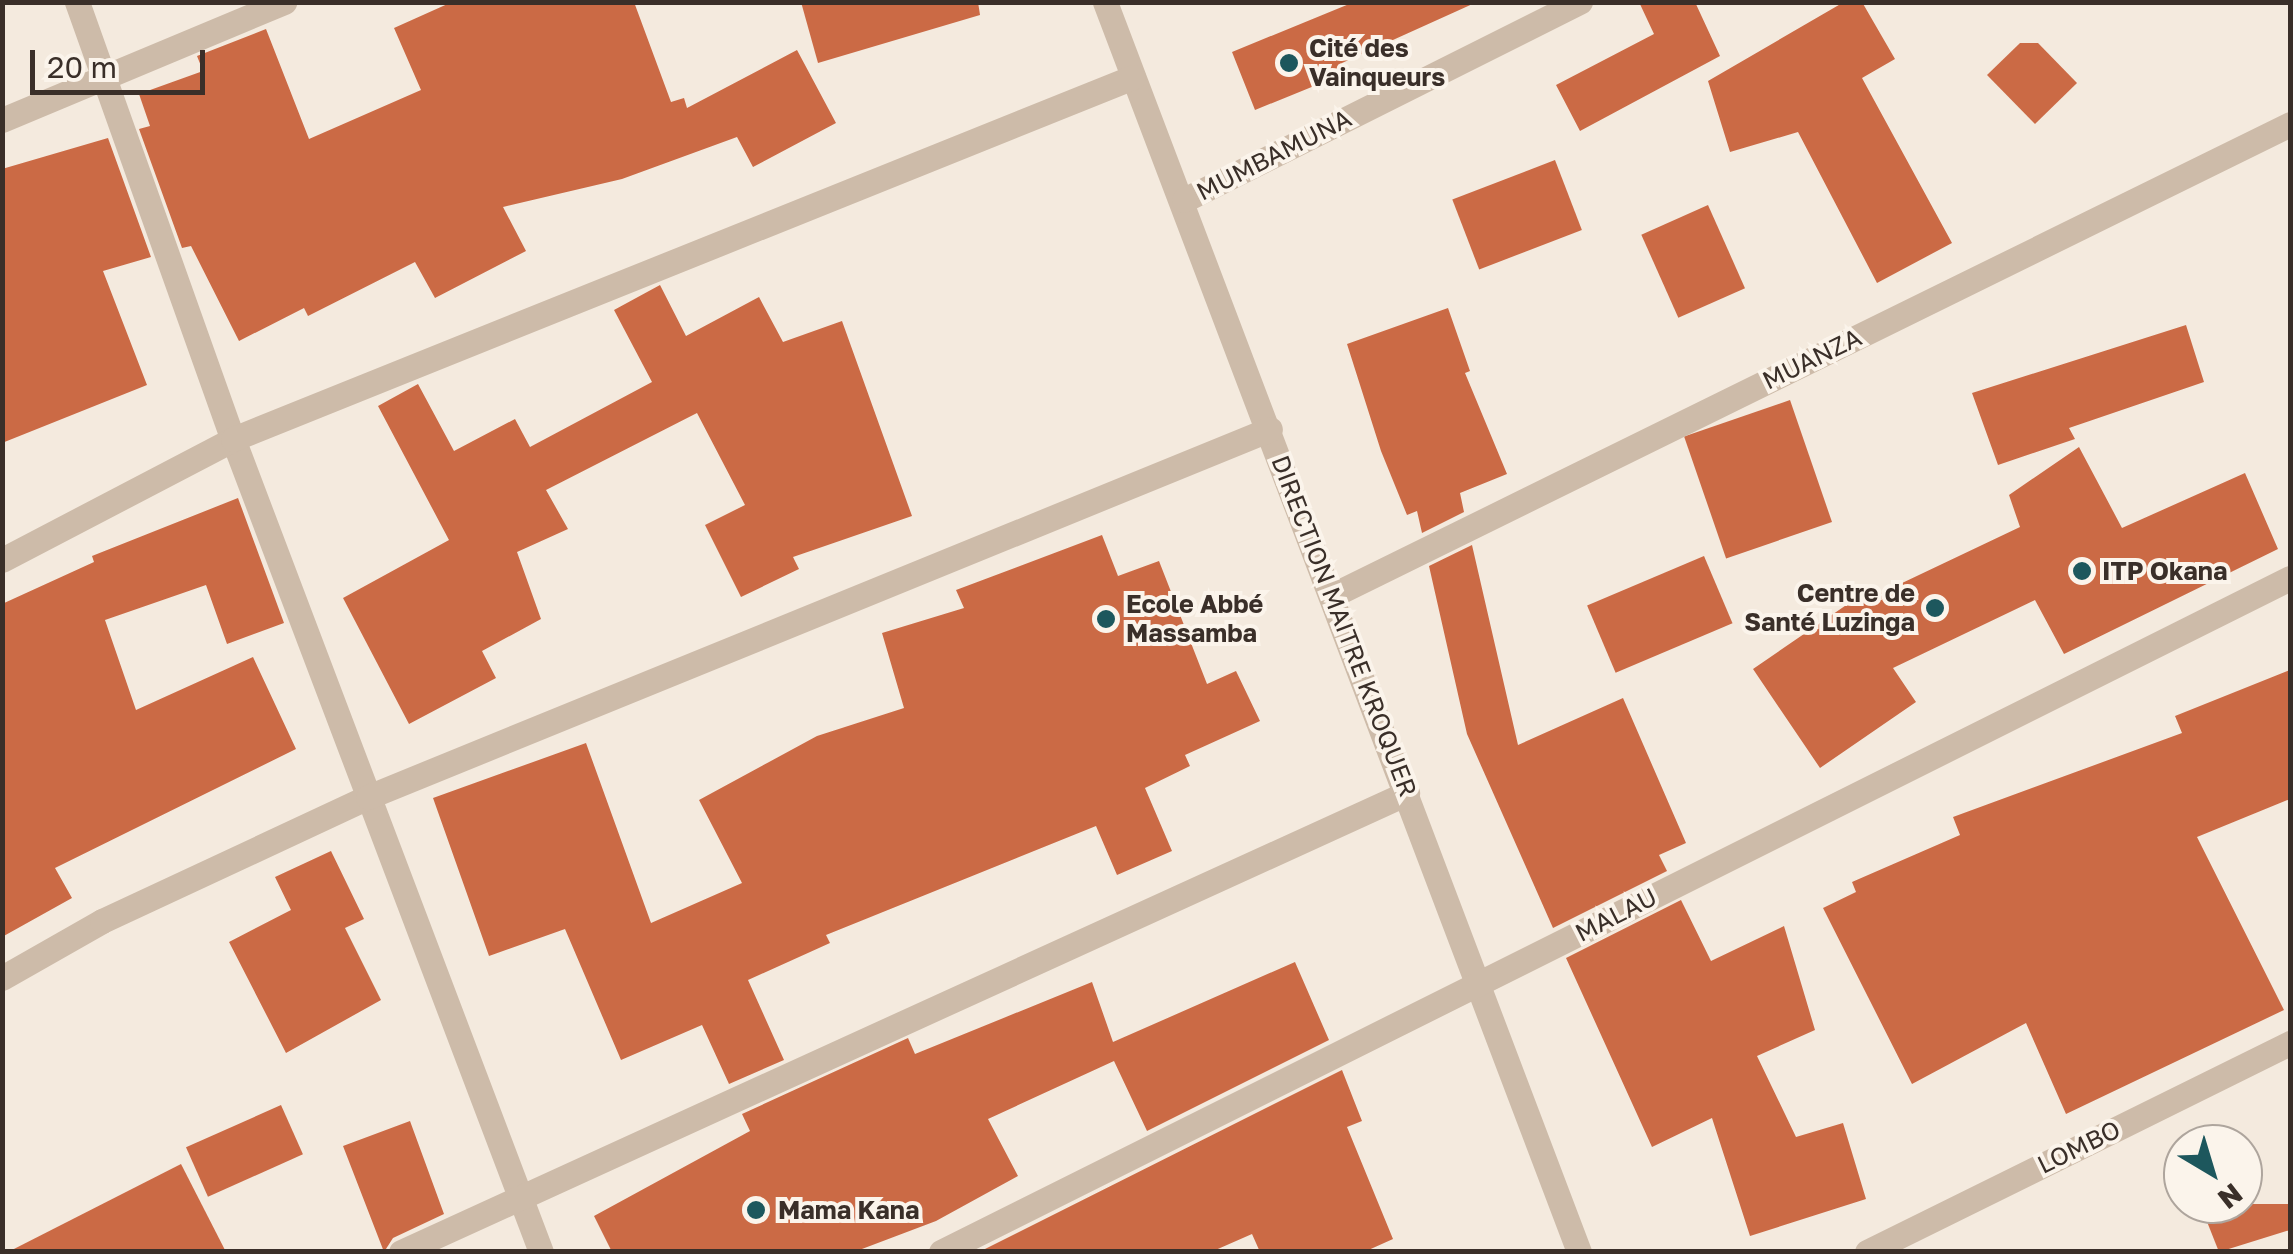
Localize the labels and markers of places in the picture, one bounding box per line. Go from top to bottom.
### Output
place label: Cité des Vainqueurs [1309,34,1445,93]
marker: Cité des Vainqueurs [1278,52,1300,74]
place label: ITP Okana [2102,556,2227,586]
marker: ITP Okana [2071,560,2093,582]
place label: Centre de Santé Luzinga [1744,579,1915,638]
place label: Ecole Abbé Massamba [1126,590,1263,649]
marker: Centre de Santé Luzinga [1924,597,1946,619]
marker: Ecole Abbé Massamba [1095,608,1117,630]
place label: Mama Kana [778,1195,919,1225]
marker: Mama Kana [743,1197,769,1223]

